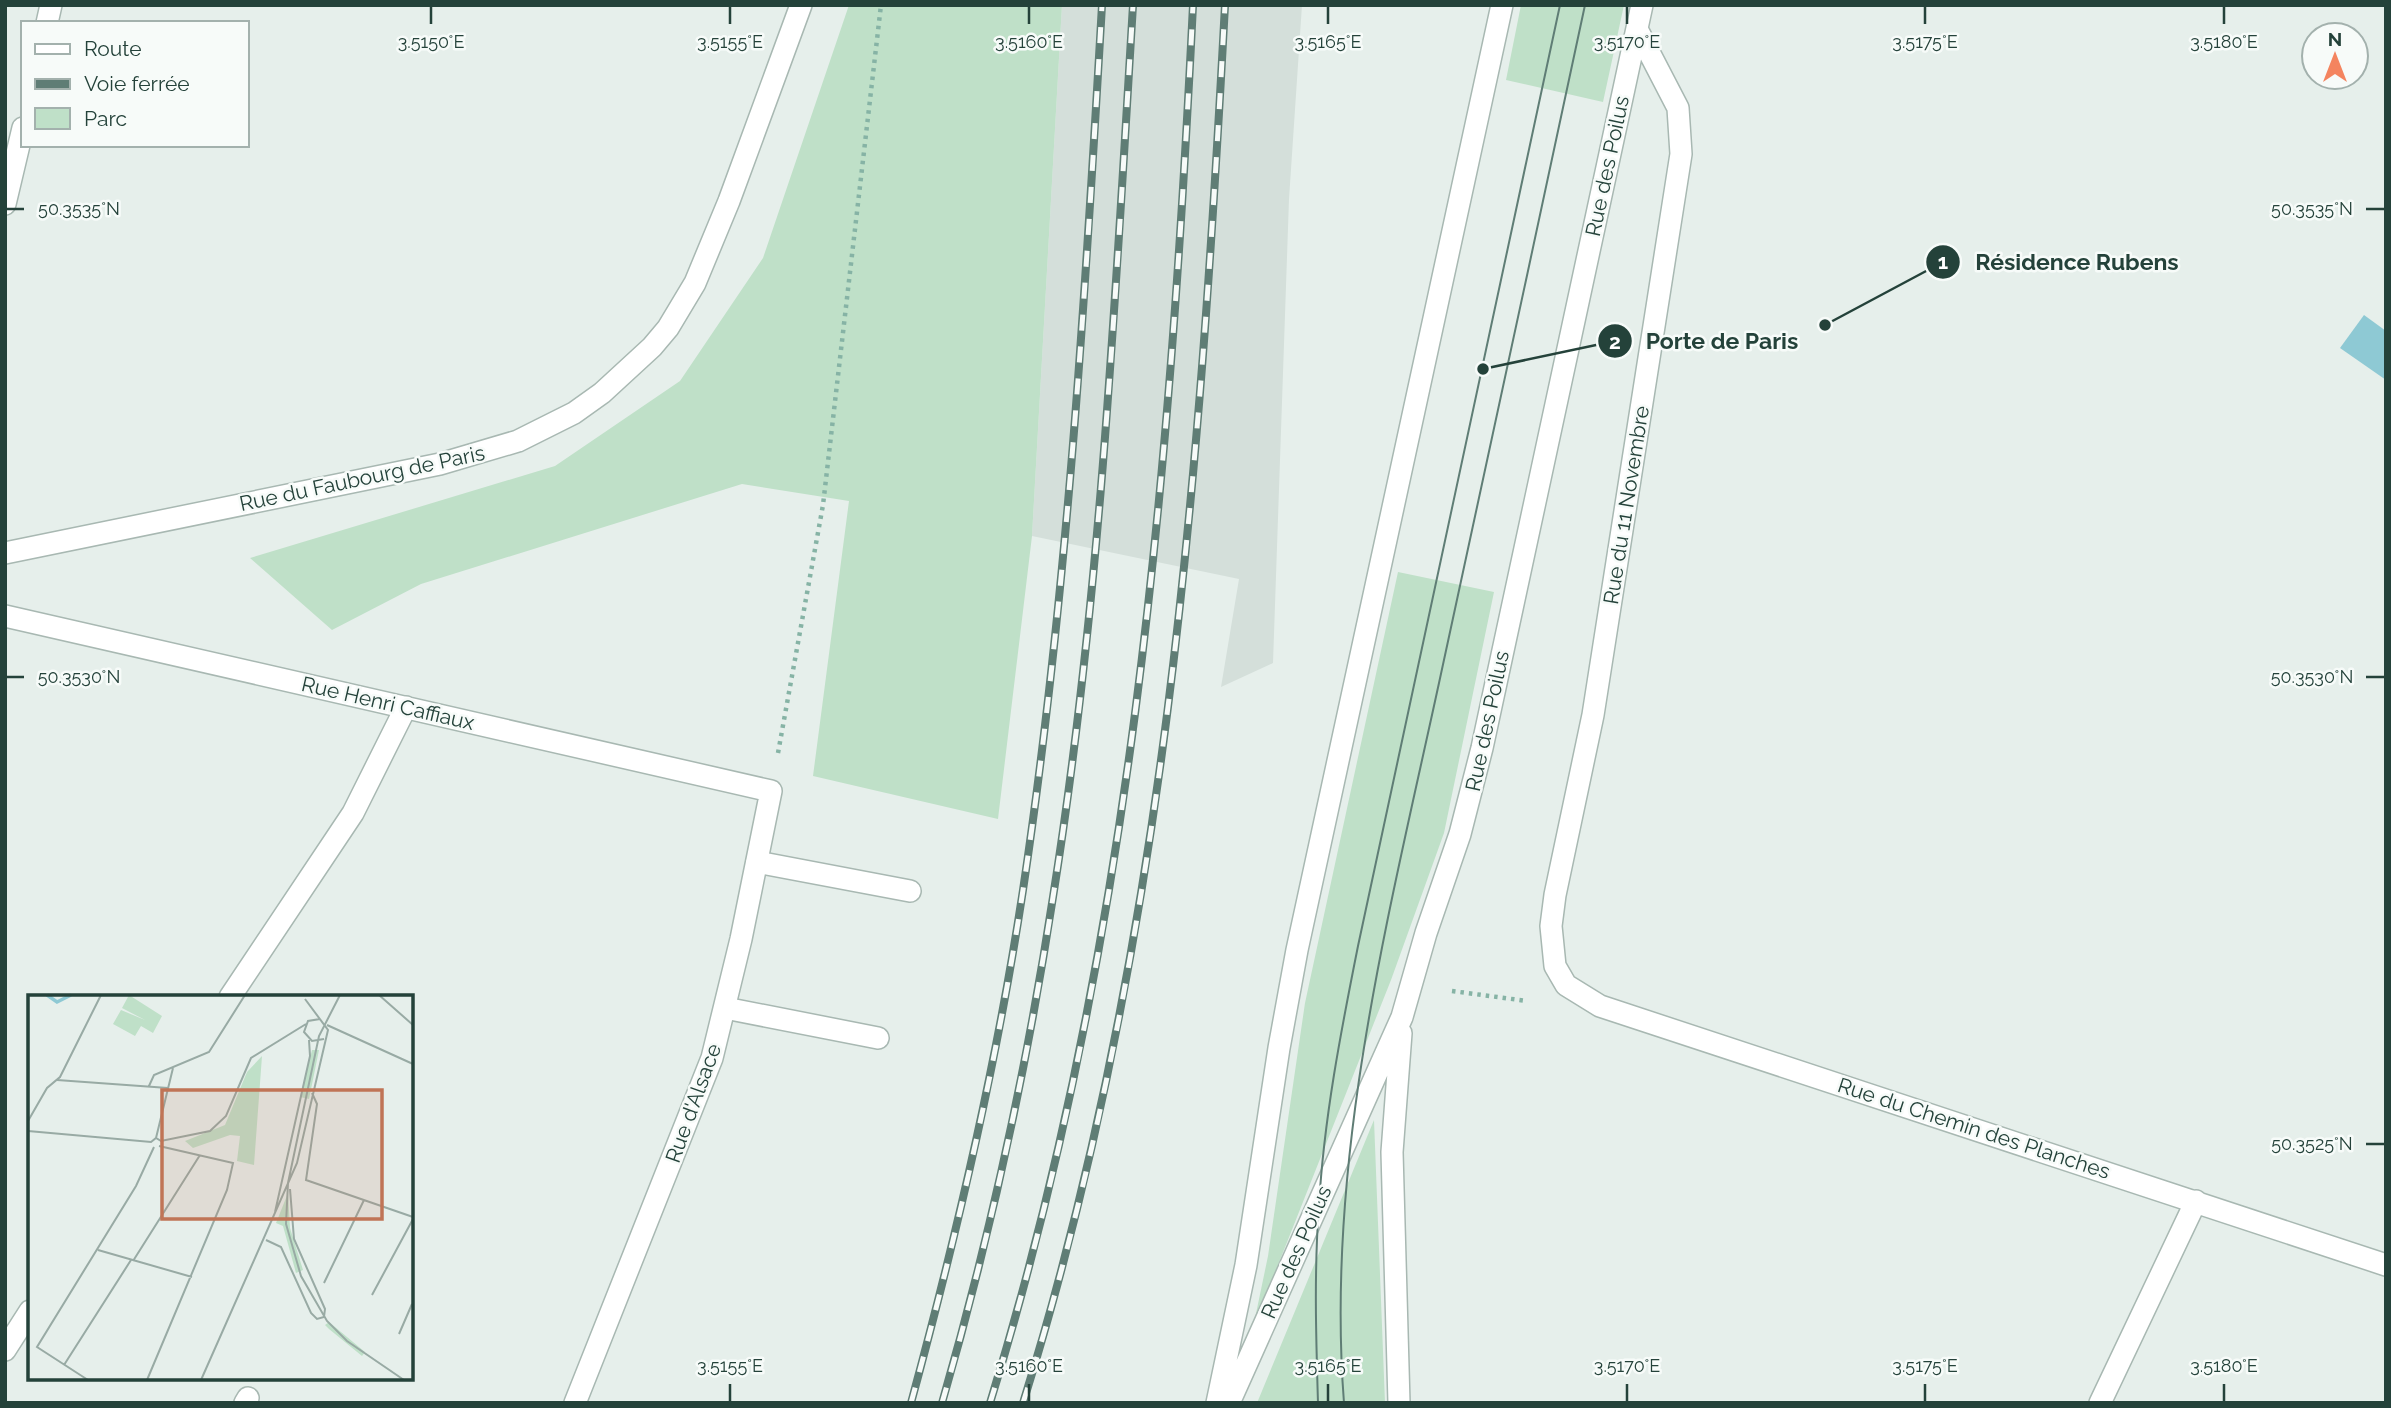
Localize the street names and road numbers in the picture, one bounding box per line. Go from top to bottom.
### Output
street label: Rue des Poilus [1580,94,1634,238]
street label: Rue du 11 Novembre [1598,404,1654,606]
street label: Rue du Faubourg de Paris [237,440,487,516]
street label: Rue des Poilus [1460,649,1514,793]
street label: Rue Henri Caffiaux [299,671,477,735]
street label: Rue d'Alsace [660,1040,726,1166]
street label: Rue du Chemin des Planches [1835,1072,2113,1184]
street label: Rue des Poilus [1256,1182,1336,1322]

